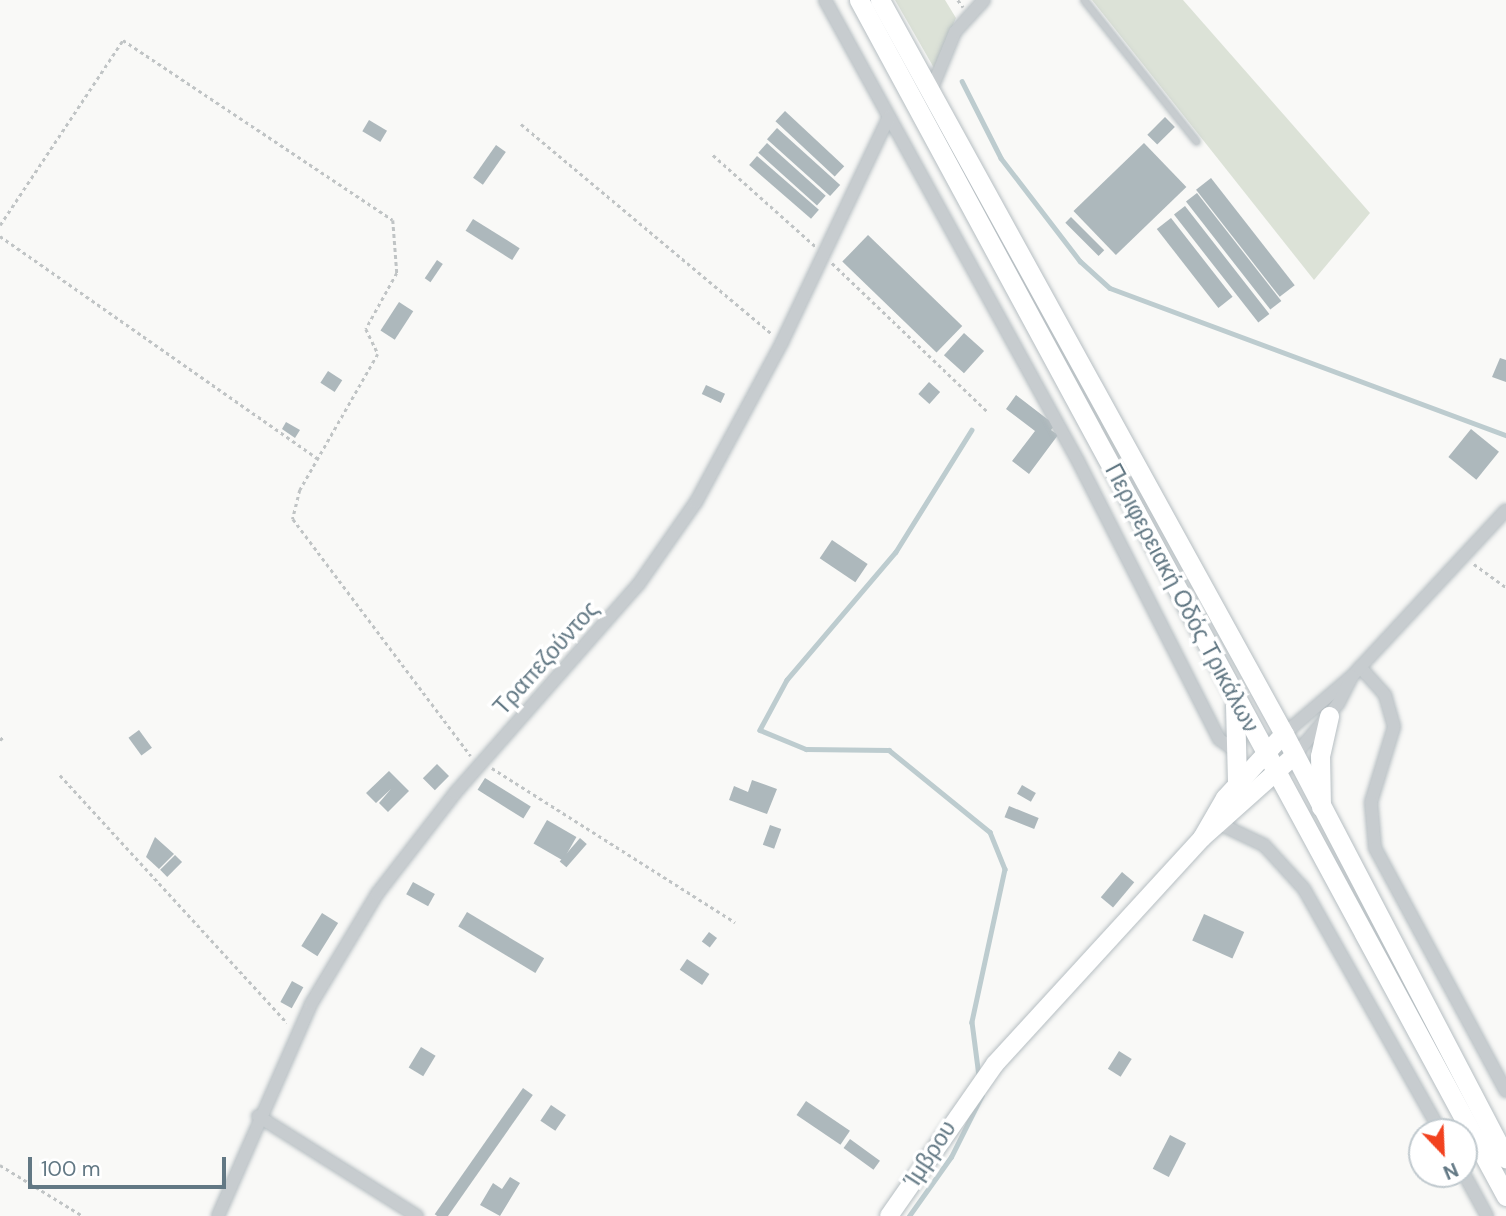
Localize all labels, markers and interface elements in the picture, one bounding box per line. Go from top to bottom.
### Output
street label: Περιφερειακή Οδός Τρικάλων [1099,459,1265,737]
street label: Τραπεζούντος [488,595,604,721]
street label: Ίμβρου [898,1116,962,1192]
north arrow [1408,1118,1478,1188]
scale bar [32,1142,229,1186]
text: 100 m [41,1155,101,1183]
text: N [1439,1157,1462,1185]

